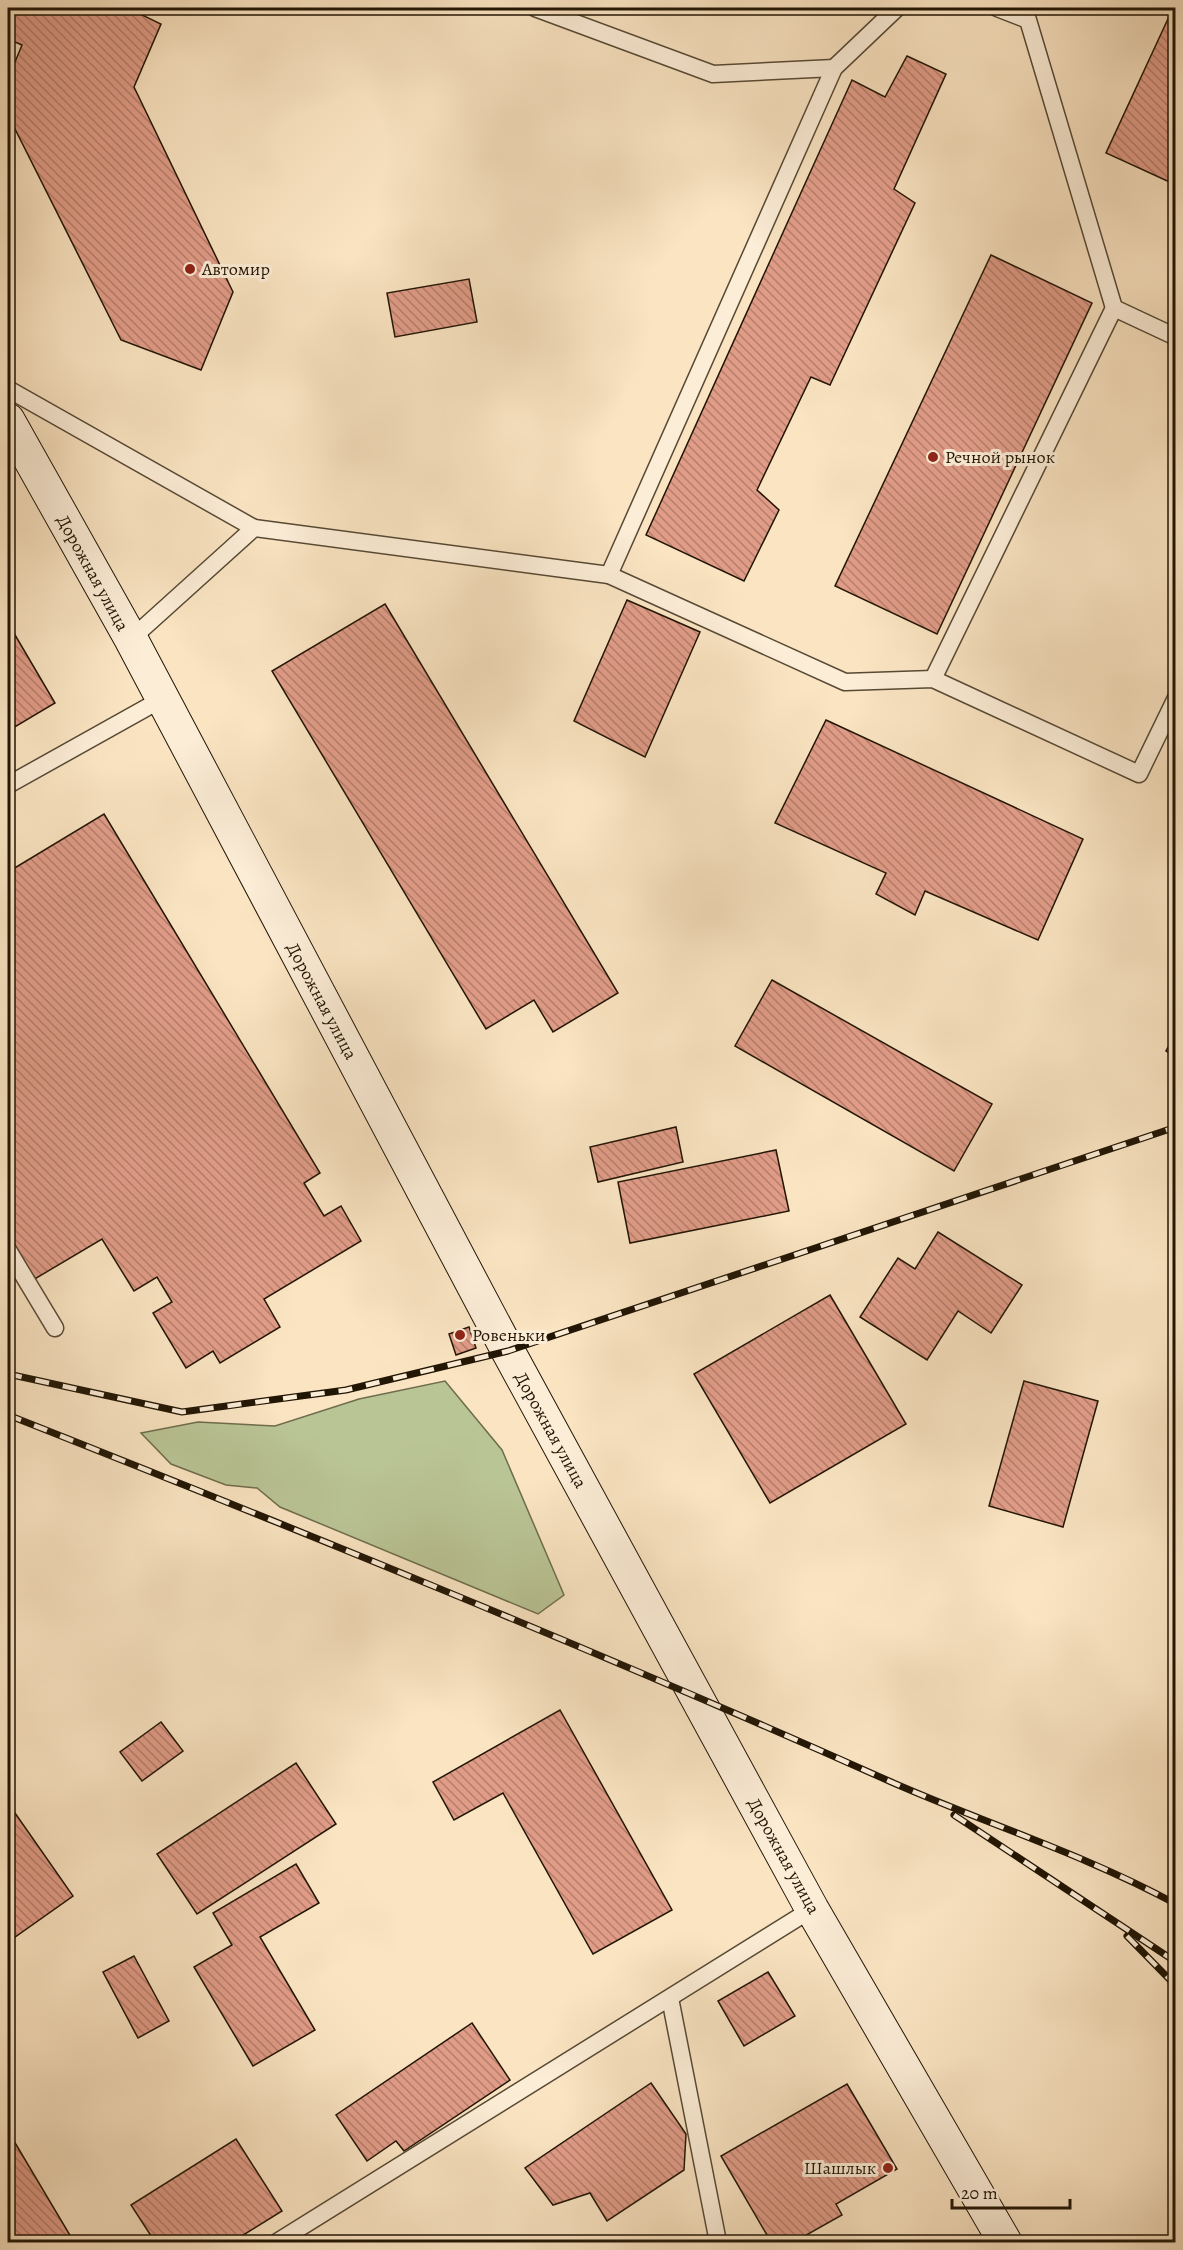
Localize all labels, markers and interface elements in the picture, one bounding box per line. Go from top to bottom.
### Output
place label: Автомир [201,257,270,281]
marker: Автомир [183,262,197,276]
place label: Речной рынок [945,445,1055,469]
marker: Речной рынок [926,450,940,464]
street label: Дорожная улица [51,511,135,636]
street label: Дорожная улица [281,938,363,1064]
place label: Ровеньки [472,1323,545,1347]
marker: Ровеньки [453,1328,467,1342]
street label: Дорожная улица [509,1368,593,1493]
street label: Дорожная улица [742,1794,826,1919]
place label: Шашлык [804,2156,876,2180]
marker: Шашлык [881,2161,895,2175]
scale bar [952,2172,1070,2210]
text: 20 m [961,2181,998,2205]

